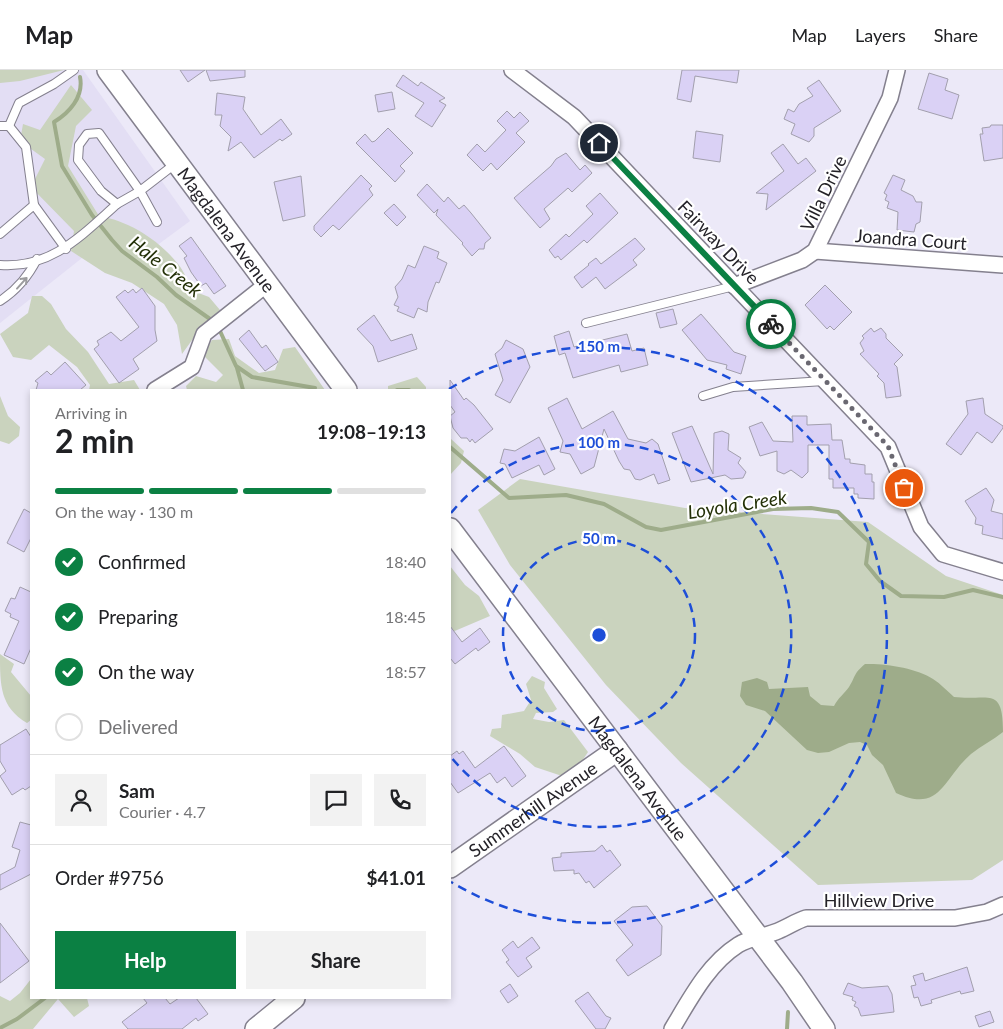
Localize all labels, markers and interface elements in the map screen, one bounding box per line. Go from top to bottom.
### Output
text: Map [25,20,73,49]
text: Map [791,24,827,46]
text: Layers [855,24,906,46]
text: Share [934,24,978,46]
pin [578,122,620,164]
icon: home [585,129,613,157]
street label: Villa Drive [795,152,851,234]
street label: Magdalena Avenue [173,163,280,296]
street label: Fairway Drive [674,196,764,288]
street label: Joandra Court [855,224,968,254]
water label: Hale Creek [125,231,208,302]
one-way arrow [16,276,27,289]
courier [746,299,796,349]
icon: bike [757,310,785,338]
text: 150 m [578,337,620,355]
text: Arriving in [55,403,128,422]
text: 19:08–19:13 [317,420,426,443]
text: 2 min [55,421,134,460]
text: 100 m [578,433,620,451]
pin [883,467,925,509]
icon: bag [890,474,918,502]
water label: Loyola Creek [686,485,789,523]
text: On the way · 130 m [55,502,193,521]
text: 50 m [582,529,616,547]
icon: check [55,548,83,576]
text: Confirmed [98,550,186,573]
text: 18:40 [385,552,426,571]
icon: check [55,603,83,631]
text: Preparing [98,605,178,628]
text: 18:45 [385,607,426,626]
centre of rings [590,626,608,644]
icon: check [55,658,83,686]
text: On the way [98,660,194,683]
text: 18:57 [385,662,426,681]
street label: Magdalena Avenue [584,711,692,845]
text: Delivered [98,715,178,738]
street label: Summerhill Avenue [464,756,601,862]
button: person [55,774,107,826]
button: chat [310,774,362,826]
button: phone [374,774,426,826]
text: Sam [119,779,155,802]
text: Courier · 4.7 [119,802,206,821]
text: Order #9756 [55,866,164,889]
text: $41.01 [366,866,426,889]
street label: Hillview Drive [824,889,934,911]
button: Help [55,931,236,989]
button: Share [246,931,426,989]

